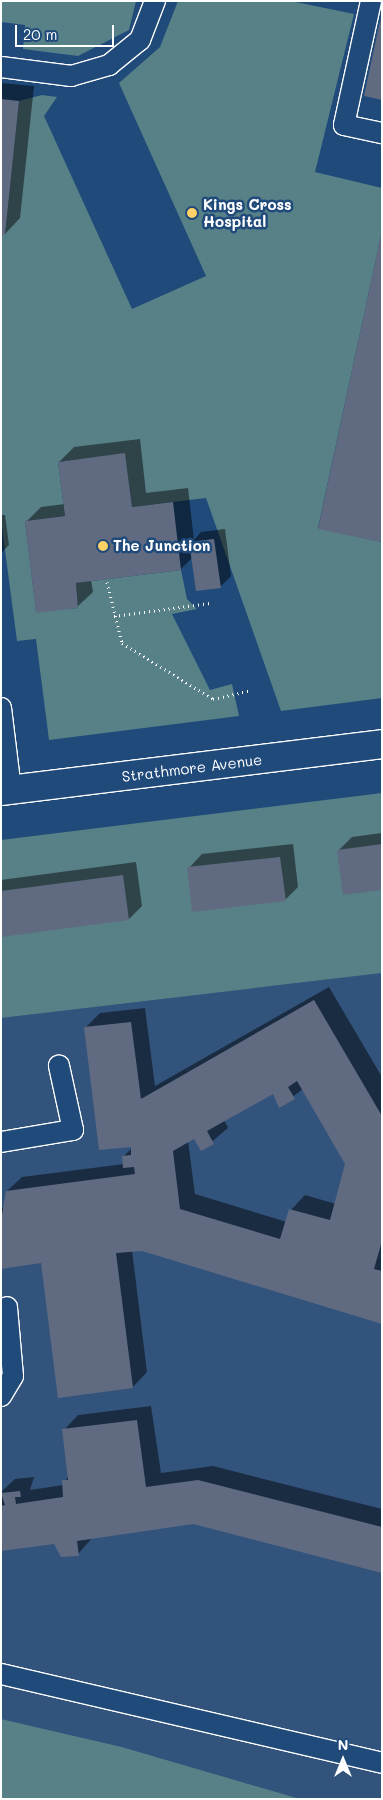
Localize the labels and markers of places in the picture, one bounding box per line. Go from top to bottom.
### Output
place label: Kings Cross Hospital [203,195,292,230]
marker: Kings Cross Hospital [185,206,199,220]
place label: The Junction [113,537,210,555]
marker: The Junction [97,540,109,552]

